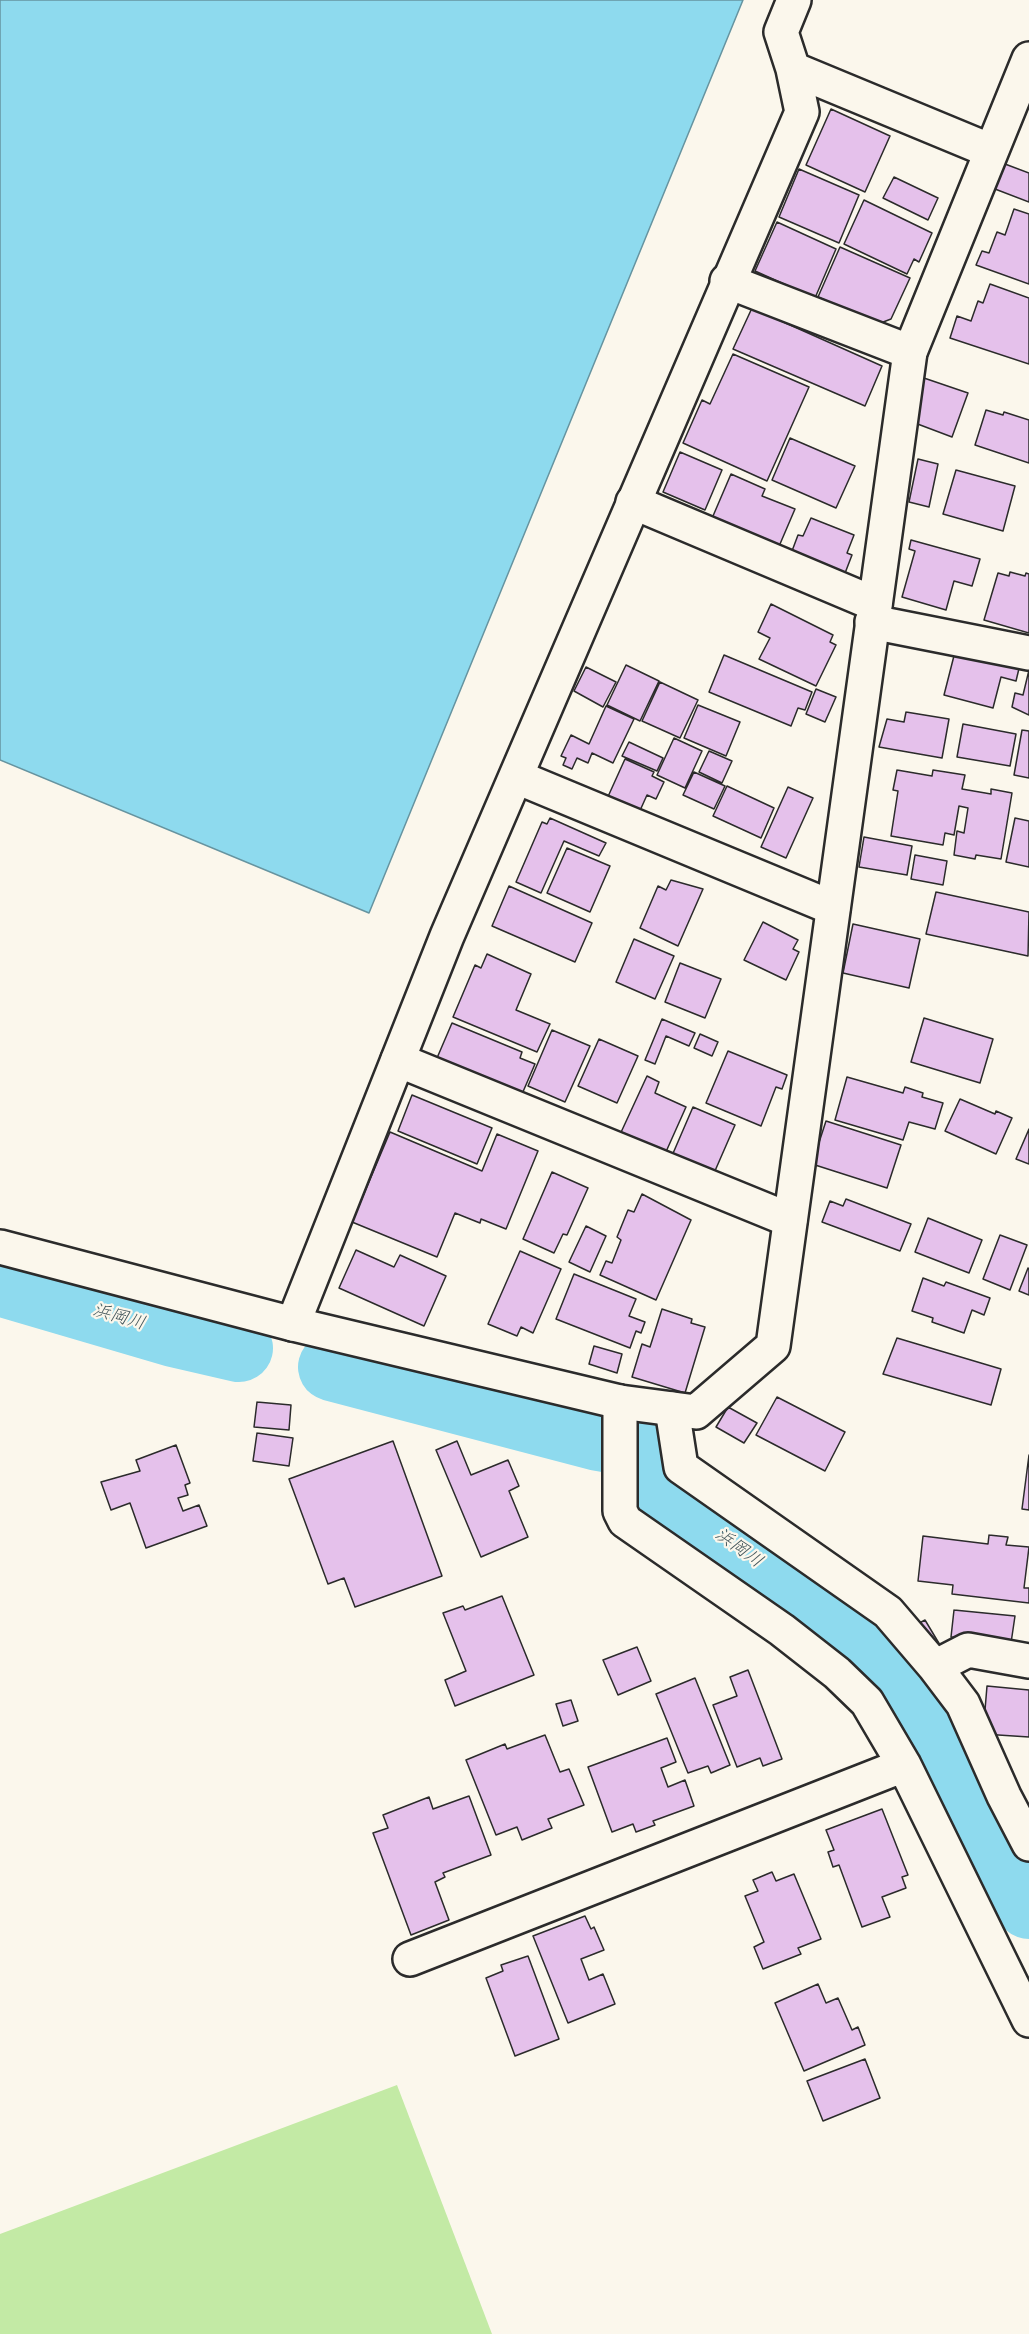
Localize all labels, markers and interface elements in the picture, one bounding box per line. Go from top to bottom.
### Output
water label: 浜岡川 [90,1299,148,1335]
water label: 浜岡川 [711,1523,767,1573]

